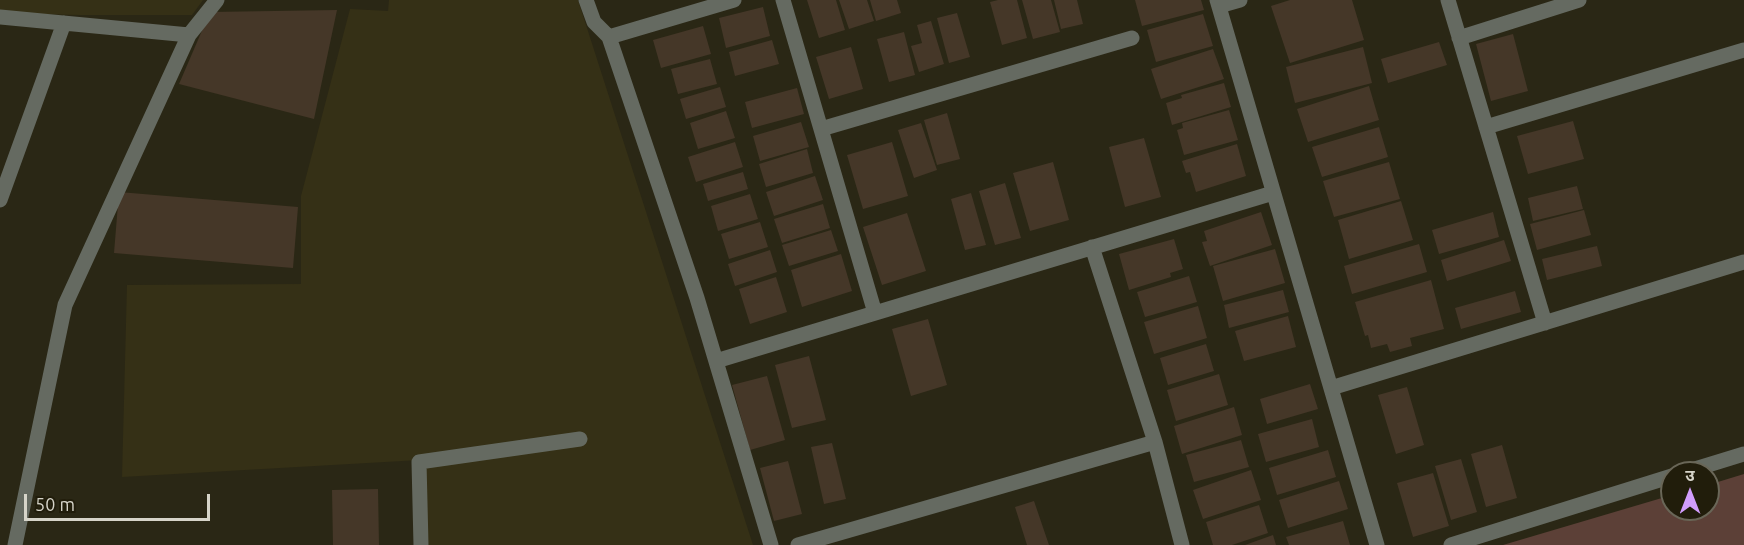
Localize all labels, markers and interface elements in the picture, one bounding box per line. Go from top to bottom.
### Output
north arrow [1660,461,1720,521]
text: उ [1685,466,1695,484]
scale bar [27,482,213,520]
text: 50 m [35,494,75,514]

